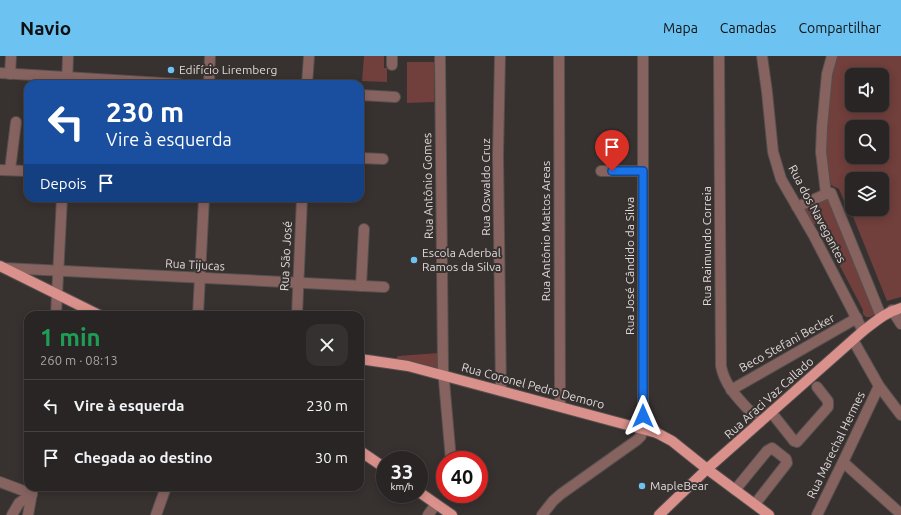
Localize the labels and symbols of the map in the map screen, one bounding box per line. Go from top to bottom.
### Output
place label: Edifício Liremberg [179,63,277,76]
marker: Edifício Liremberg [166,65,176,75]
pin [595,130,629,171]
street label: Rua Antônio Gomes [420,133,435,239]
street label: Rua Oswaldo Cruz [479,138,492,236]
street label: Rua Antônio Mattos Areas [539,161,552,301]
street label: Rua dos Navegantes [786,163,849,265]
street label: Rua Raimundo Correia [700,186,713,306]
street label: Rua José Cândido da Silva [623,197,636,335]
street label: Rua São José [277,221,294,291]
place label: Escola Aderbal Ramos da Silva [422,246,501,273]
marker: Escola Aderbal Ramos da Silva [409,255,419,265]
street label: Rua Tijucas [165,256,225,273]
street label: Beco Stefani Becker [737,311,837,374]
street label: Rua Araci Vaz Callado [722,354,816,441]
street label: Rua Coronel Pedro Demoro [460,360,606,411]
street label: Rua Marechal Hermes [804,389,867,500]
position arrow [622,395,664,437]
speed limit sign: 40 [436,451,488,503]
place label: MapleBear [650,479,709,492]
marker: MapleBear [637,481,647,491]

